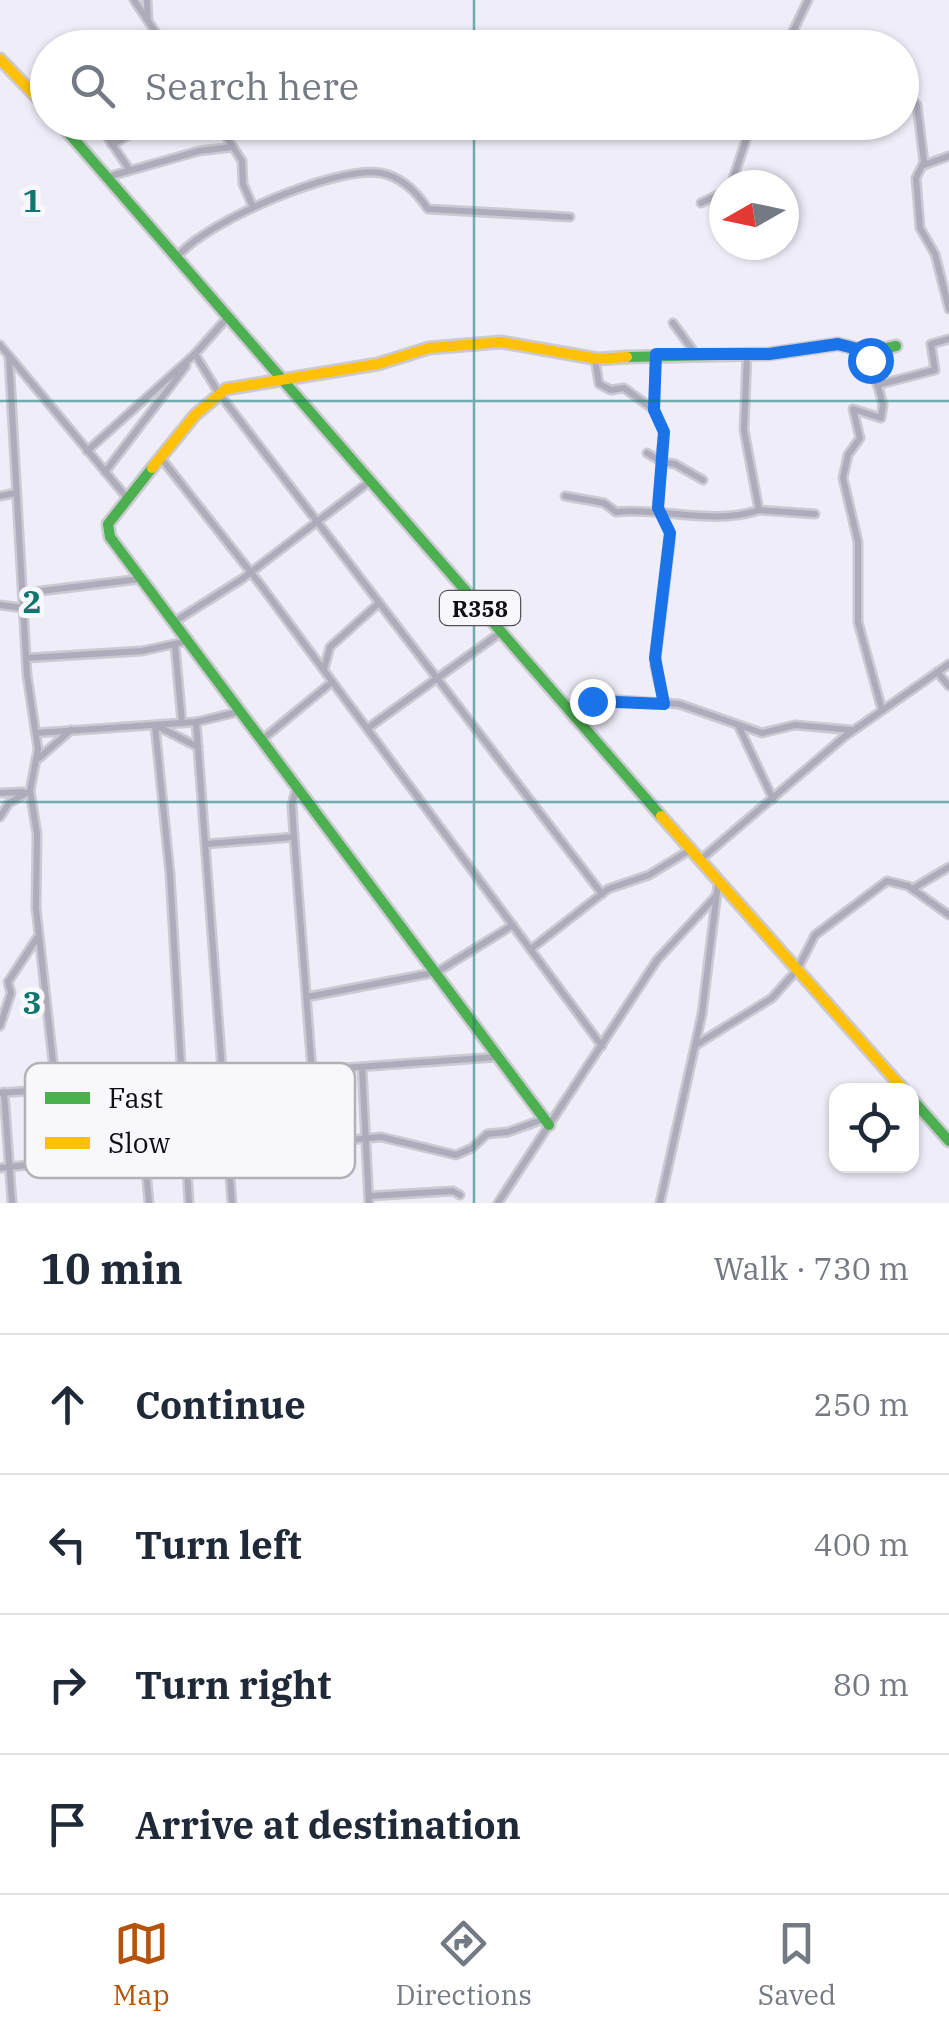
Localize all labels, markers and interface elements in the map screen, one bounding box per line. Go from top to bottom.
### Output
search box [30,30,919,140]
icon: search [65,58,120,113]
text: Search here [145,61,359,110]
north arrow [709,170,799,260]
text: 1 [22,179,42,221]
route start [848,338,894,384]
text: 2 [22,580,42,622]
road number: R358 [440,591,520,625]
route end [570,679,616,725]
text: 3 [22,981,42,1023]
legend [25,1063,355,1178]
text: Fast [108,1079,163,1116]
map controls [829,1083,919,1173]
button: locate [829,1083,919,1173]
text: Slow [108,1124,170,1161]
text: 10 min [40,1241,183,1296]
text: Walk · 730 m [713,1247,909,1289]
icon: ahead [40,1377,95,1432]
text: Continue [135,1380,306,1429]
text: 250 m [813,1383,909,1425]
icon: left [40,1517,95,1572]
text: Turn left [135,1520,302,1569]
text: 400 m [813,1523,909,1565]
icon: right [40,1657,95,1712]
text: Turn right [135,1660,331,1709]
text: 80 m [833,1663,909,1705]
icon: arrive [40,1797,95,1852]
text: Arrive at destination [135,1800,521,1849]
tab: Map [113,1916,170,2013]
tab: Directions [395,1916,532,2013]
tab: Saved [758,1916,836,2013]

